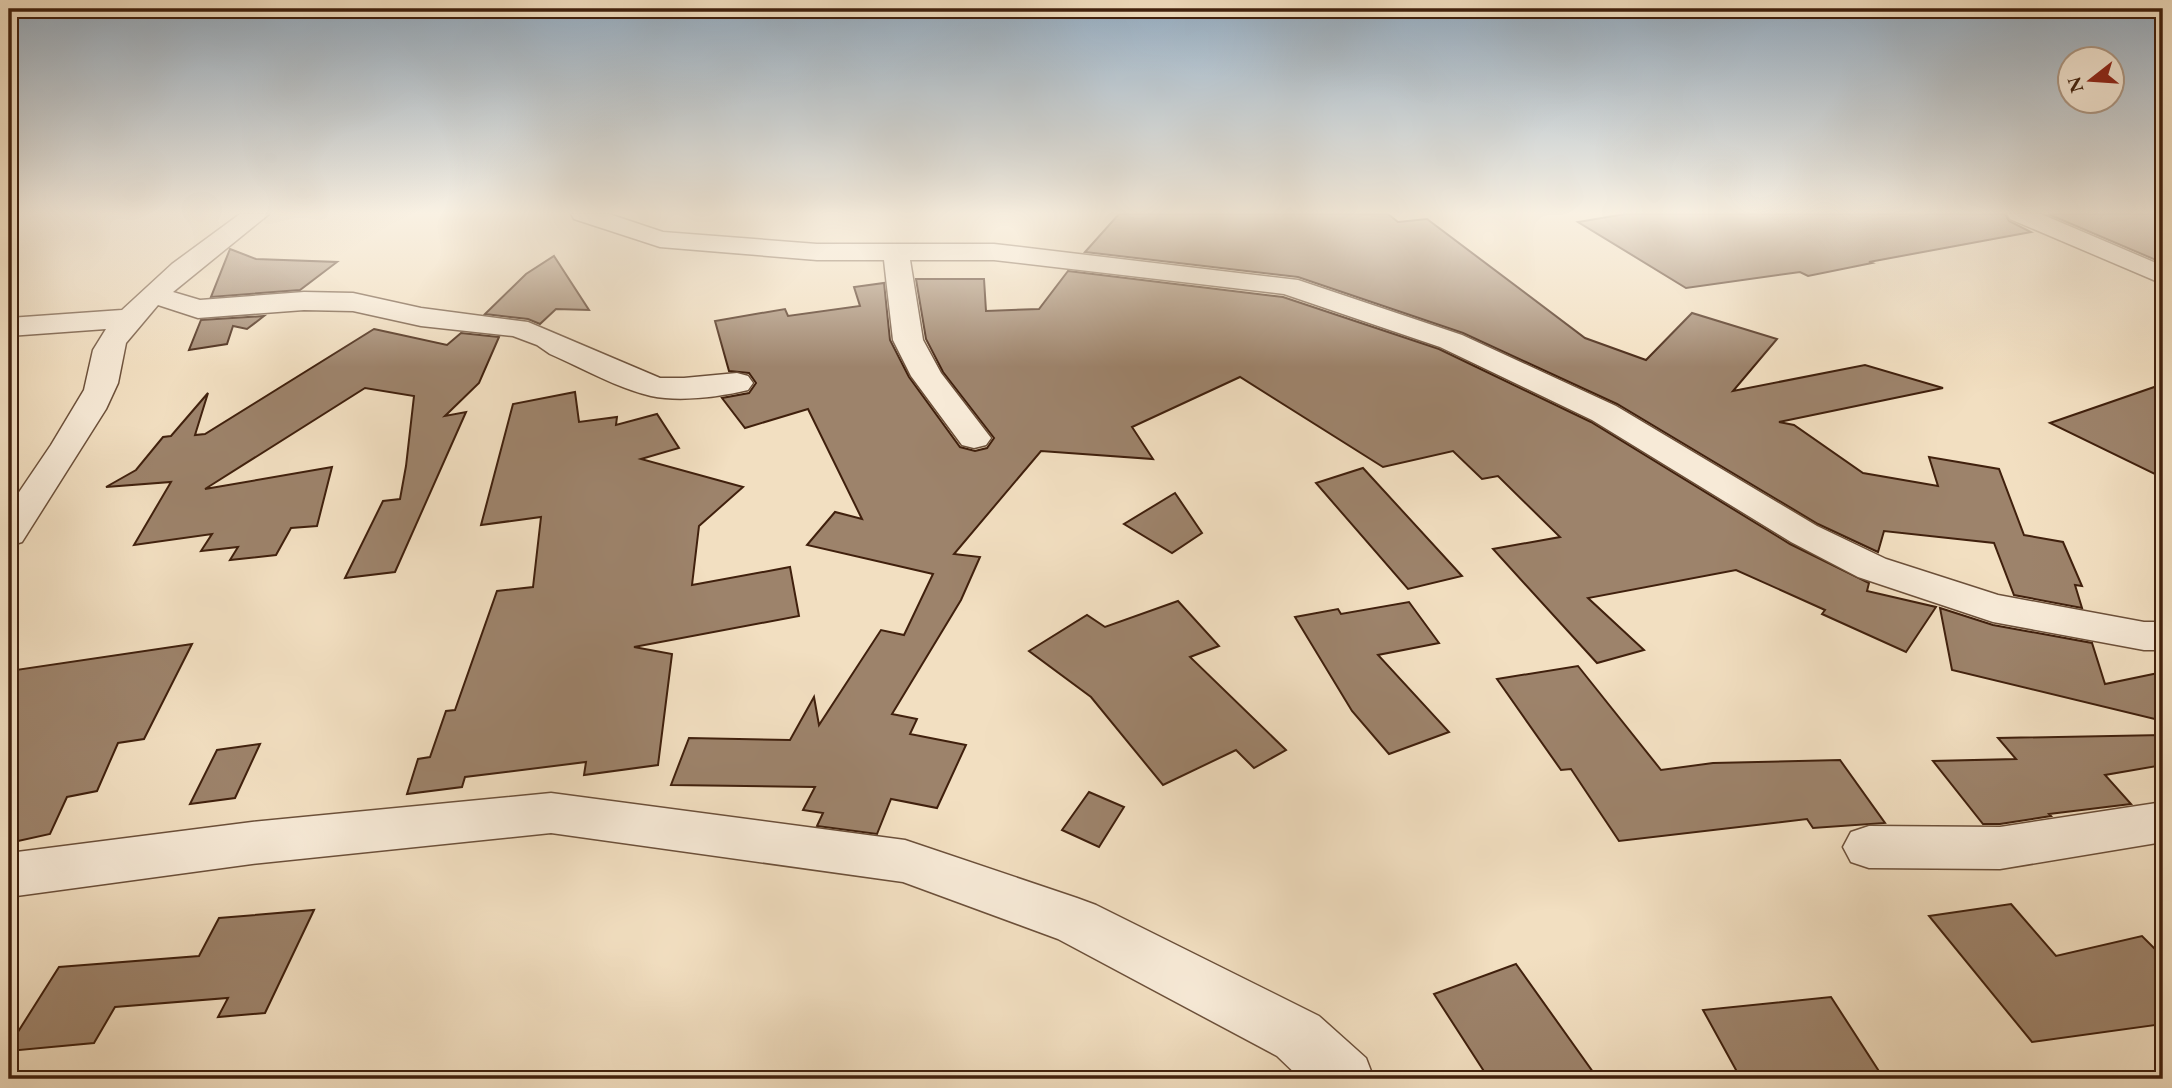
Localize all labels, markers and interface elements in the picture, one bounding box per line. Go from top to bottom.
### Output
north arrow [2056,46,2126,116]
text: N [2061,73,2089,96]

